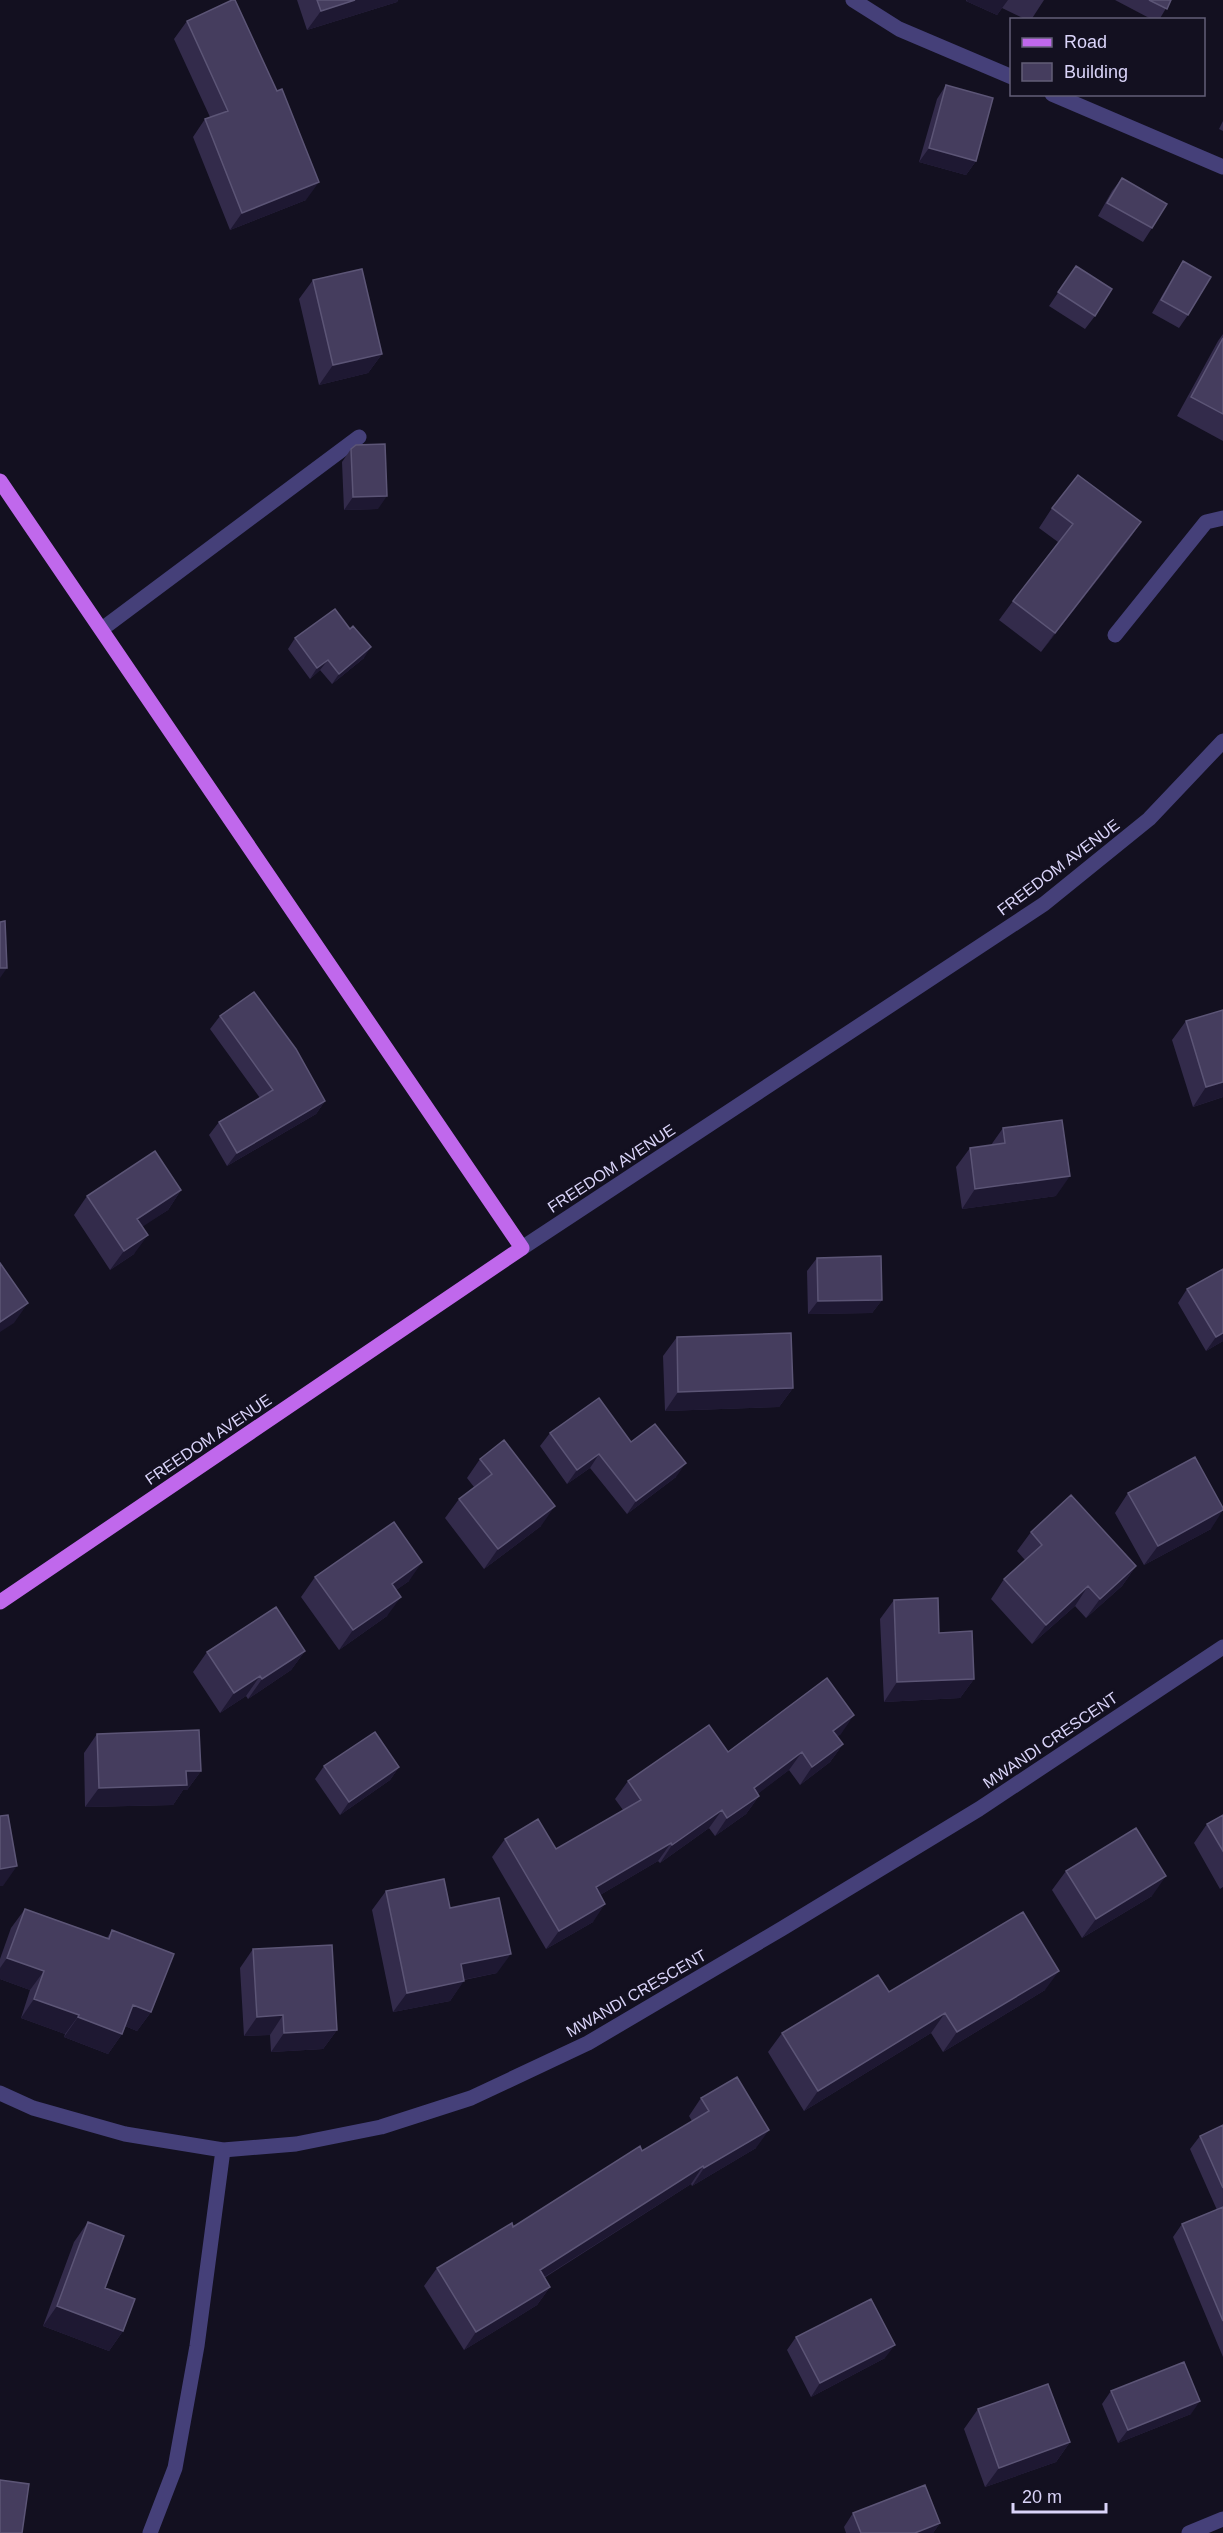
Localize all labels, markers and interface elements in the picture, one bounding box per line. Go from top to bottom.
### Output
legend [1010,18,1205,96]
text: Road [1064,32,1107,52]
text: Building [1064,62,1128,82]
street label: FREEDOM AVENUE [994,816,1123,919]
street label: FREEDOM AVENUE [545,1121,678,1216]
street label: FREEDOM AVENUE [142,1391,274,1488]
street label: MWANDI CRESCENT [980,1689,1121,1792]
street label: MWANDI CRESCENT [563,1946,709,2040]
scale bar [1013,2476,1106,2514]
text: 20 m [1022,2487,1062,2507]

